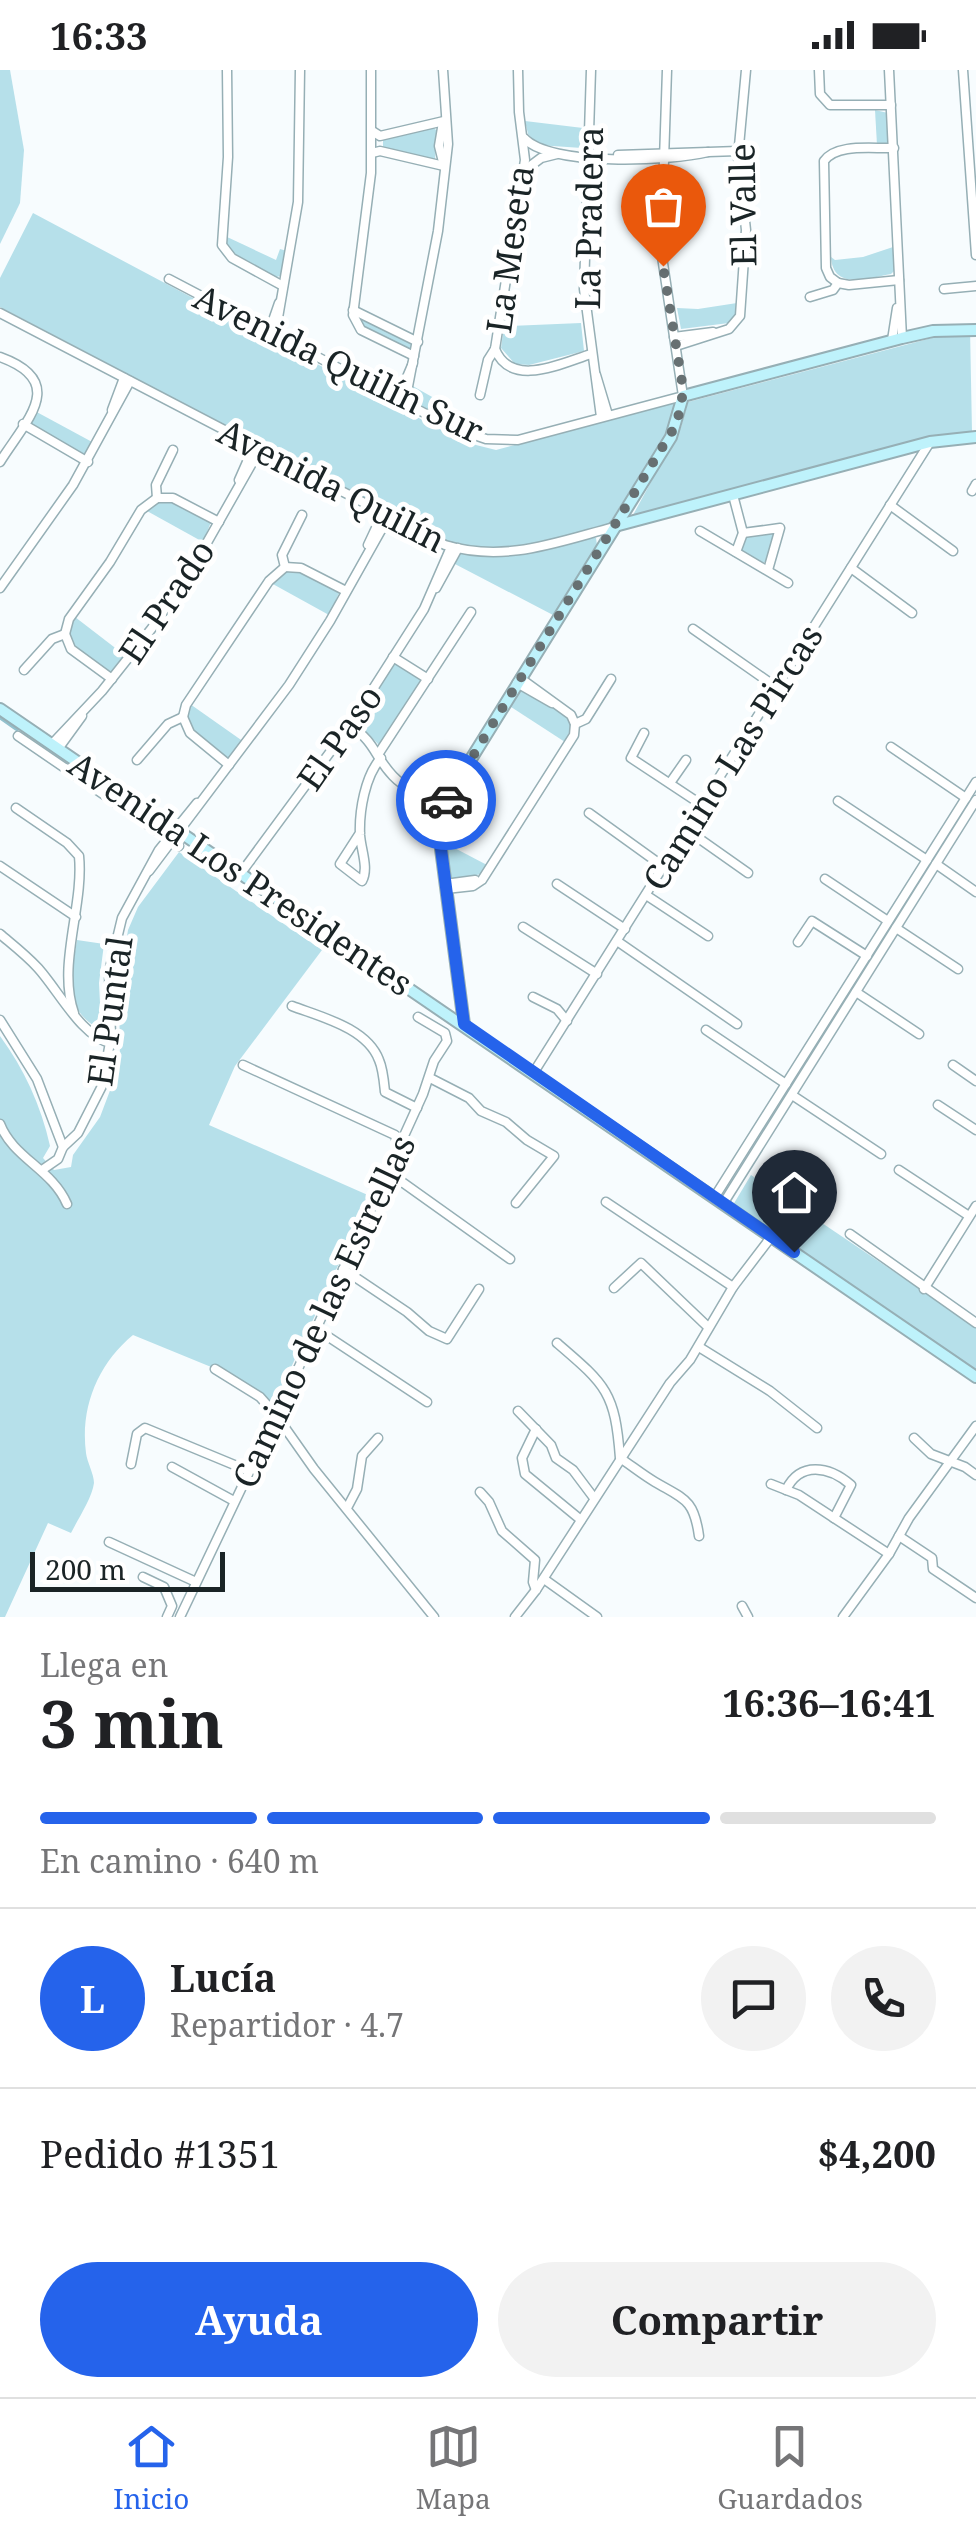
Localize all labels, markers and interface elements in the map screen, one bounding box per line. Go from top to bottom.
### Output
text: 16:33 [50,9,147,61]
street label: La Pradera [563,126,613,310]
street label: El Valle [717,143,767,267]
street label: La Meseta [474,162,544,336]
pin [621,164,706,267]
icon: bag [636,179,691,234]
street label: Avenida Quilín Sur [186,273,492,453]
street label: Avenida Quilín [210,407,454,563]
street label: El Prado [107,530,225,672]
street label: Camino Las Pircas [631,615,833,899]
street label: El Paso [286,675,392,799]
street label: Avenida Los Presidentes [60,740,422,1006]
courier [396,750,496,850]
icon: car [419,773,474,828]
street label: El Puntal [75,933,143,1089]
street label: Camino de las Estrellas [220,1127,426,1495]
pin [752,1150,837,1253]
icon: home [767,1165,822,1220]
scale bar [30,1547,225,1592]
text: 200 m [45,1550,126,1588]
text: Llega en [40,1643,168,1686]
text: 16:36–16:41 [722,1676,936,1728]
text: 3 min [40,1679,224,1767]
text: En camino · 640 m [40,1839,319,1882]
button: chat [701,1946,806,2051]
button: phone [831,1946,936,2051]
text: Lucía [170,1951,276,2003]
text: L [80,1972,105,2024]
text: Repartidor · 4.7 [170,2003,404,2046]
text: Pedido #1351 [40,2127,280,2179]
text: $4,200 [817,2127,936,2179]
button: Ayuda [40,2262,478,2377]
button: Compartir [498,2262,936,2377]
tab: Inicio [113,2419,189,2517]
tab: Mapa [416,2419,491,2517]
tab: Guardados [717,2419,863,2517]

